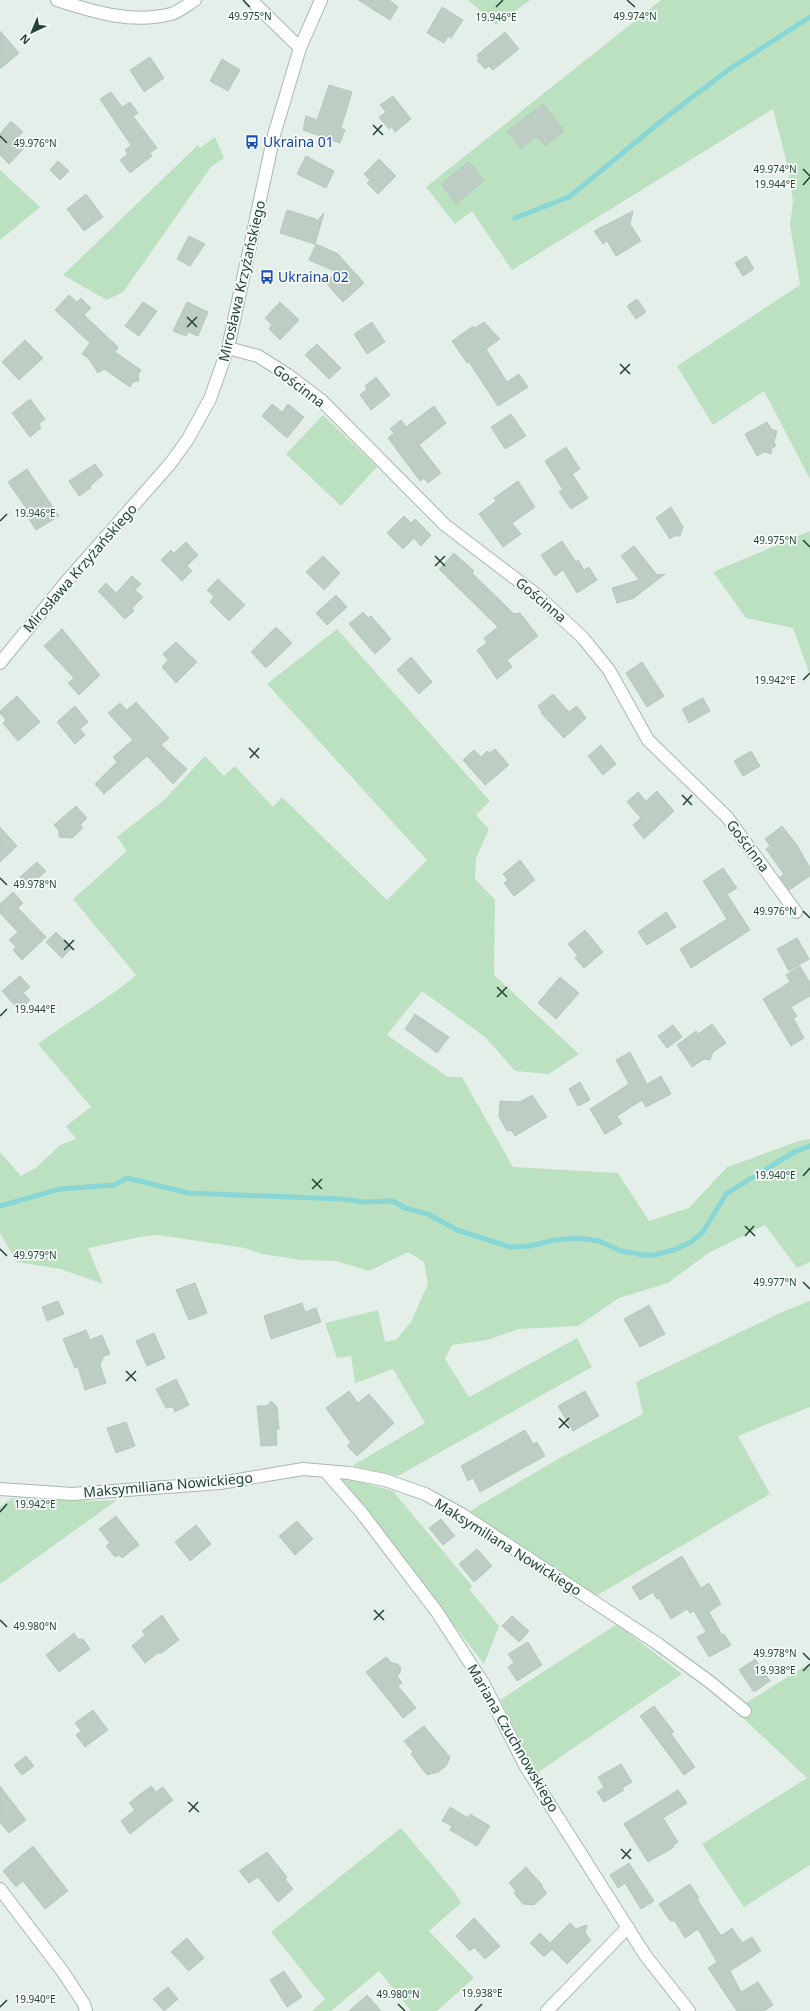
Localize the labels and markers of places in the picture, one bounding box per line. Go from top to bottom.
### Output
place label: Ukraina 01 [263,132,334,151]
bus stop icon: Ukraina 01 [244,134,260,150]
place label: Ukraina 02 [278,267,349,286]
bus stop icon: Ukraina 02 [259,269,275,285]

